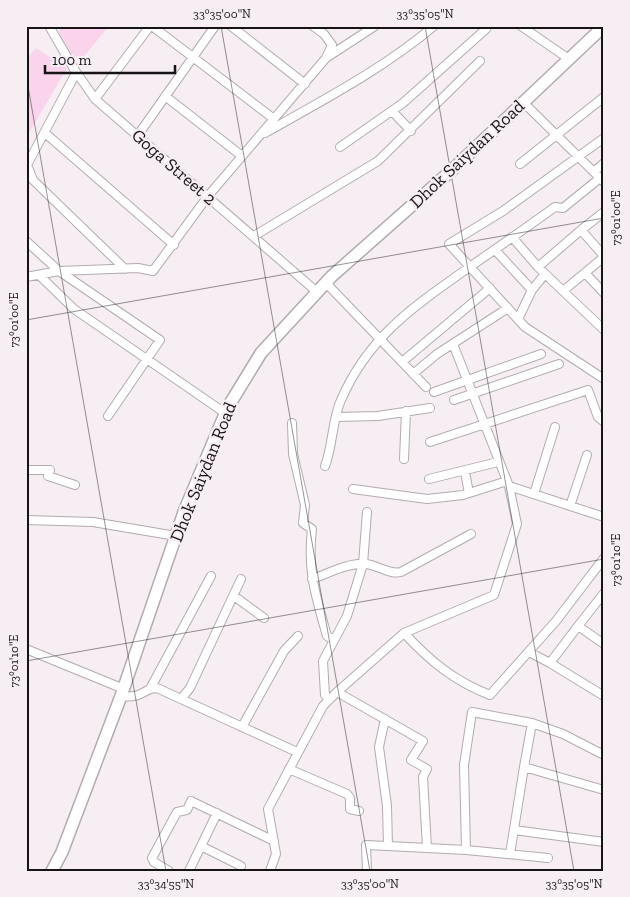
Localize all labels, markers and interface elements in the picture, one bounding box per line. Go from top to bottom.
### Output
text: 33°35'00"N [193,7,251,21]
text: 33°35'05"N [396,7,454,21]
scale bar [45,42,175,74]
text: 100 m [52,51,91,69]
street label: Dhok Saiydan Road [405,95,529,213]
street label: Goga Street 2 [127,124,221,210]
text: 73°01'00"E [609,190,623,246]
text: 73°01'00"E [7,292,21,348]
street label: Dhok Saiydan Road [165,399,241,545]
text: 73°01'10"E [609,534,623,586]
text: 73°01'10"E [7,635,21,687]
text: 33°34'55"N [138,877,194,891]
text: 33°35'00"N [341,877,399,891]
text: 33°35'05"N [545,877,603,891]

